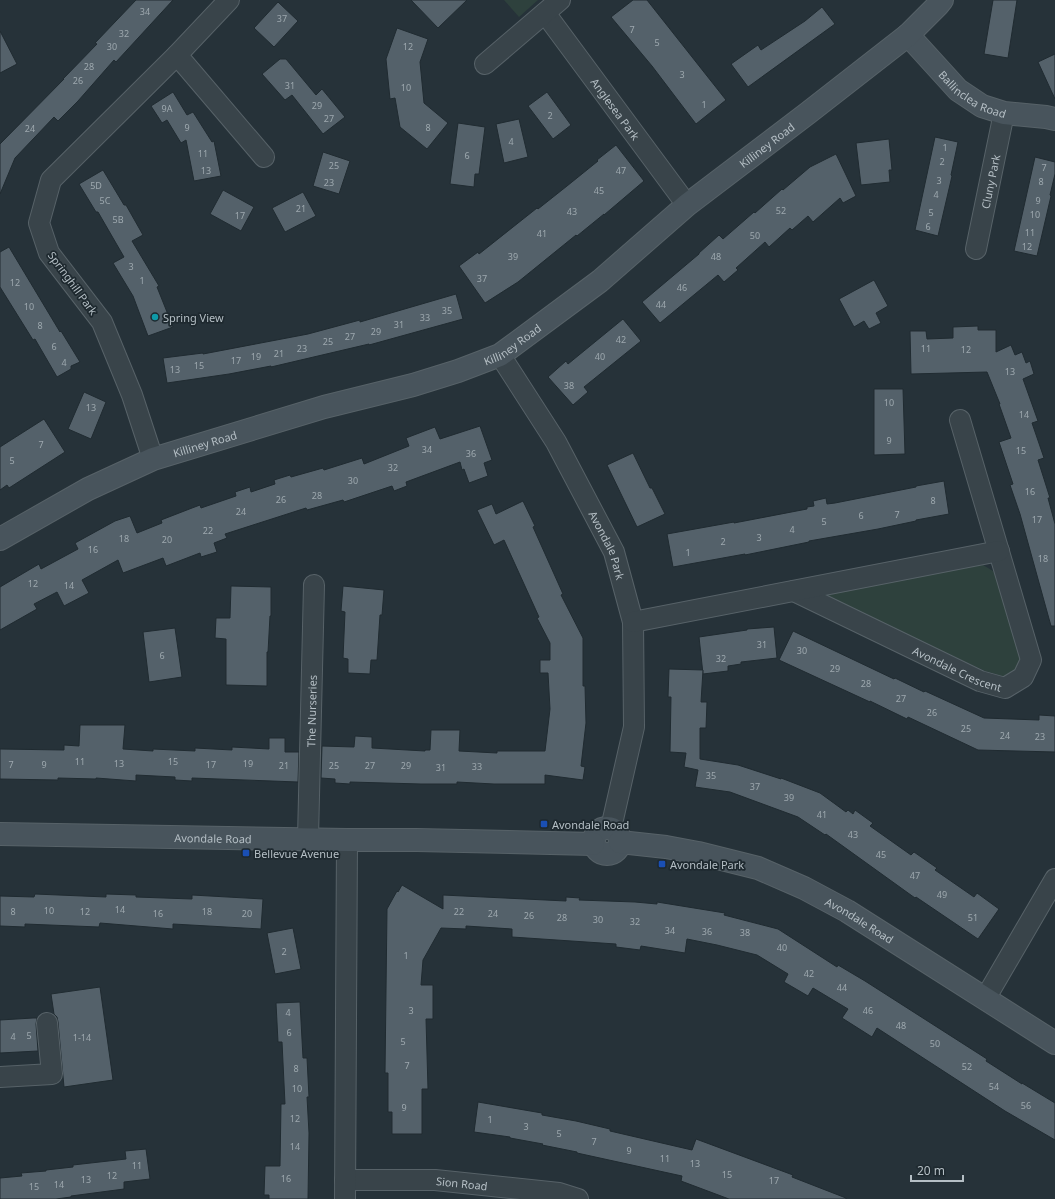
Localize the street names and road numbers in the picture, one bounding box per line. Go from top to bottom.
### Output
street label: Ballinclea Road [936,67,1008,121]
street label: Anglesea Park [588,75,644,143]
street label: Killiney Road [736,119,797,171]
street label: Cluny Park [977,153,1003,210]
street label: Springhill Park [45,248,101,318]
street label: Killiney Road [481,320,544,368]
street label: Killiney Road [171,426,239,460]
street label: Avondale Park [586,508,629,581]
street label: Avondale Crescent [910,642,1004,694]
street label: The Nurseries [303,675,319,747]
street label: Avondale Road [174,830,252,846]
street label: Avondale Road [823,893,897,946]
street label: Sion Road [435,1173,488,1193]

